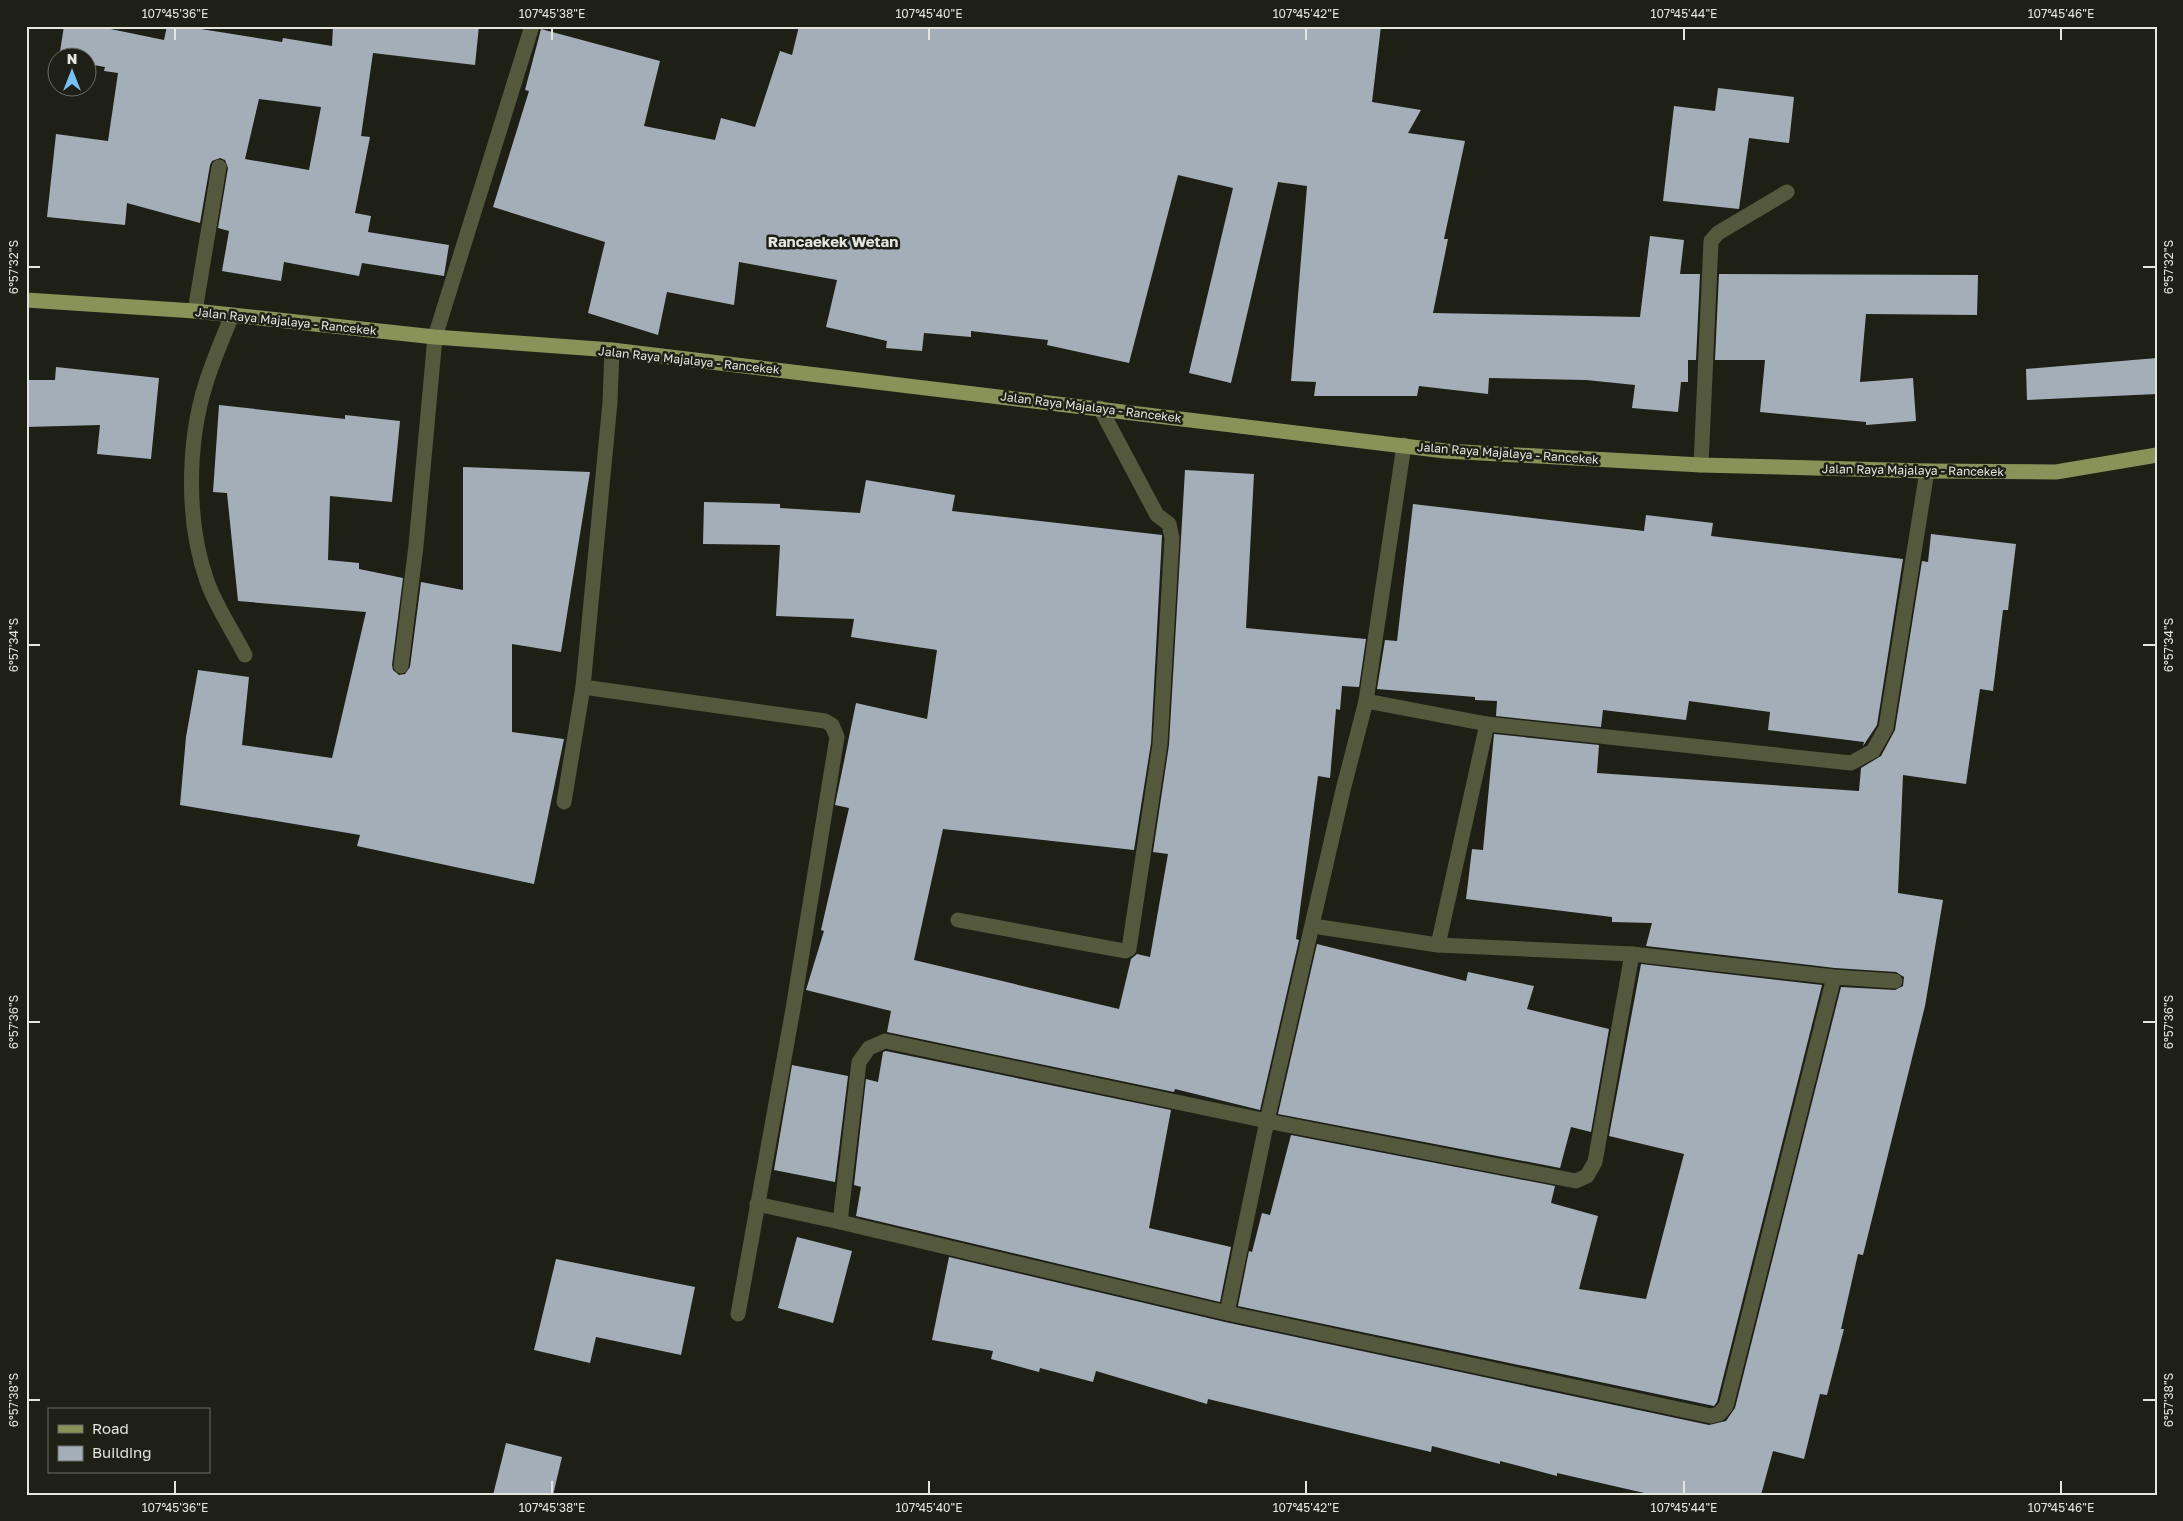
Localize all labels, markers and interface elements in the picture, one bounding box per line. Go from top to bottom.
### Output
text: 107°45'36"E [142,6,208,21]
text: 107°45'38"E [519,6,585,21]
text: 107°45'40"E [896,6,962,21]
text: 107°45'42"E [1273,6,1339,21]
text: 107°45'44"E [1651,6,1717,21]
text: 107°45'46"E [2028,6,2094,21]
north arrow [48,48,98,98]
text: N [67,50,77,67]
district label: Rancaekek Wetan [768,232,898,250]
text: 6°57'32"S [6,240,21,294]
text: 6°57'32"S [2161,240,2176,294]
street label: Jalan Raya Majalaya - Rancekek [195,304,378,338]
street label: Jalan Raya Majalaya - Rancekek [598,343,781,377]
street label: Jalan Raya Majalaya - Rancekek [1000,388,1183,426]
street label: Jalan Raya Majalaya - Rancekek [1417,439,1600,467]
street label: Jalan Raya Majalaya - Rancekek [1822,461,2004,479]
text: 6°57'34"S [6,617,21,672]
text: 6°57'34"S [2161,617,2176,672]
text: 6°57'36"S [6,994,21,1049]
text: 6°57'36"S [2161,994,2176,1049]
text: 6°57'38"S [6,1372,21,1427]
text: 6°57'38"S [2161,1372,2176,1427]
legend [48,1408,210,1474]
text: Road [92,1419,129,1437]
text: Building [92,1443,152,1461]
text: 107°45'36"E [142,1500,208,1515]
text: 107°45'38"E [519,1500,585,1515]
text: 107°45'40"E [896,1500,962,1515]
text: 107°45'42"E [1273,1500,1339,1515]
text: 107°45'44"E [1651,1500,1717,1515]
text: 107°45'46"E [2028,1500,2094,1515]

